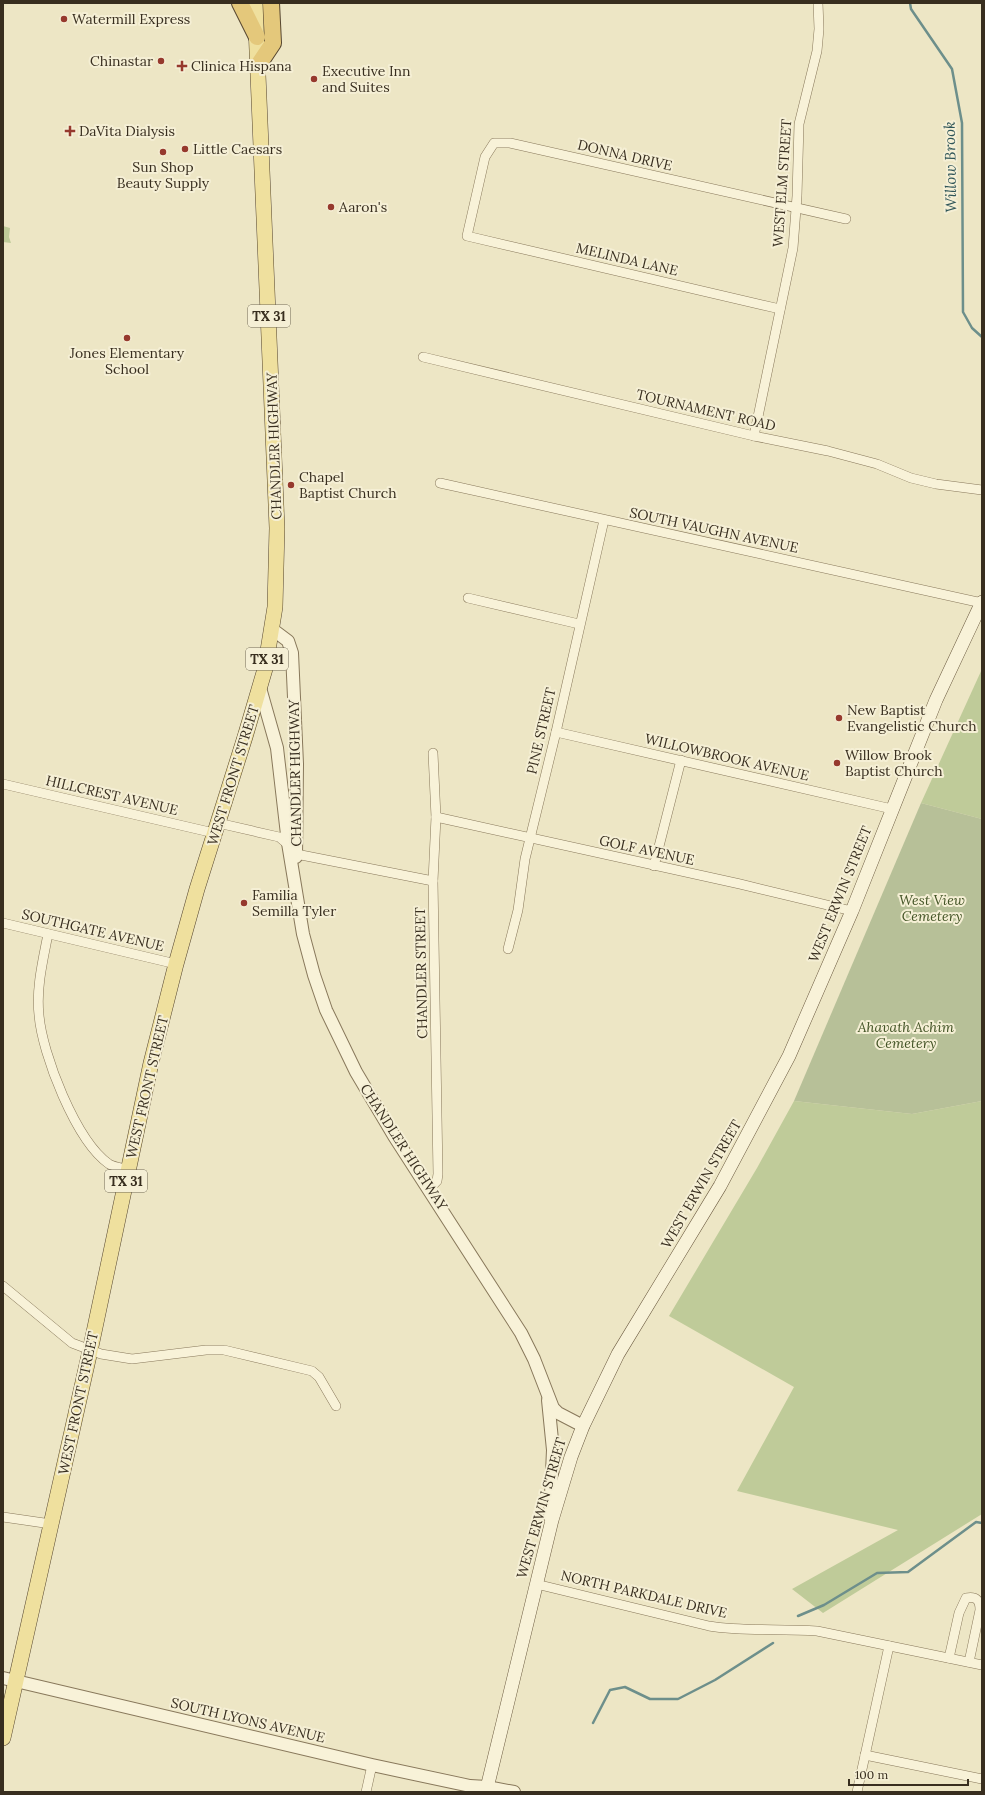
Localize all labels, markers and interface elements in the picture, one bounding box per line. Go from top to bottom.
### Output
place label: Watermill Express [72,10,190,28]
marker: Watermill Express [59,14,69,24]
place label: Chinastar [90,52,153,70]
marker: Chinastar [156,56,166,66]
place label: Clinica Hispana [191,57,292,75]
marker: Clinica Hispana [176,60,188,72]
place label: Executive Inn and Suites [322,62,411,96]
marker: Executive Inn and Suites [309,74,319,84]
street label: WEST ELM STREET [769,118,795,248]
water label: Willow Brook [940,121,960,213]
place label: DaVita Dialysis [79,122,175,140]
marker: DaVita Dialysis [64,125,76,137]
street label: DONNA DRIVE [576,135,674,175]
place label: Little Caesars [193,140,282,158]
marker: Little Caesars [180,144,190,154]
marker: Sun Shop Beauty Supply [158,147,168,157]
place label: Sun Shop Beauty Supply [117,158,210,192]
place label: Aaron's [338,198,387,216]
marker: Aaron's [326,202,336,212]
street label: MELINDA LANE [574,239,680,280]
road number: TX 31 [248,305,290,327]
marker: Jones Elementary School [122,333,132,343]
place label: Jones Elementary School [69,344,185,378]
street label: CHANDLER HIGHWAY [262,371,286,520]
street label: TOURNAMENT ROAD [635,385,777,435]
place label: Chapel Baptist Church [299,468,397,502]
marker: Chapel Baptist Church [286,480,296,490]
street label: SOUTH VAUGHN AVENUE [628,503,800,557]
road number: TX 31 [246,648,288,670]
street label: PINE STREET [522,686,560,776]
street label: CHANDLER HIGHWAY [285,698,305,847]
place label: New Baptist Evangelistic Church [847,701,977,735]
street label: WEST FRONT STREET [203,703,263,847]
marker: New Baptist Evangelistic Church [834,713,844,723]
street label: WILLOWBROOK AVENUE [643,729,811,785]
place label: Willow Brook Baptist Church [845,746,943,780]
marker: Willow Brook Baptist Church [832,758,842,768]
street label: HILLCREST AVENUE [44,771,180,819]
street label: WEST ERWIN STREET [804,823,876,965]
street label: GOLF AVENUE [598,831,697,869]
place label: Familia Semilla Tyler [252,886,336,920]
park label: West View Cemetery [899,891,965,925]
marker: Familia Semilla Tyler [239,898,249,908]
street label: SOUTHGATE AVENUE [20,905,166,955]
street label: CHANDLER STREET [411,907,431,1039]
street label: WEST FRONT STREET [122,1014,172,1160]
park label: Ahavath Achim Cemetery [857,1018,955,1052]
street label: CHANDLER HIGHWAY [356,1080,452,1215]
street label: WEST ERWIN STREET [657,1116,745,1252]
road number: TX 31 [105,1170,147,1192]
street label: WEST FRONT STREET [54,1330,102,1476]
street label: WEST ERWIN STREET [512,1436,570,1580]
street label: NORTH PARKDALE DRIVE [559,1566,729,1622]
street label: SOUTH LYONS AVENUE [169,1693,327,1747]
scale bar [849,1761,968,1787]
text: 100 m [855,1767,888,1782]

